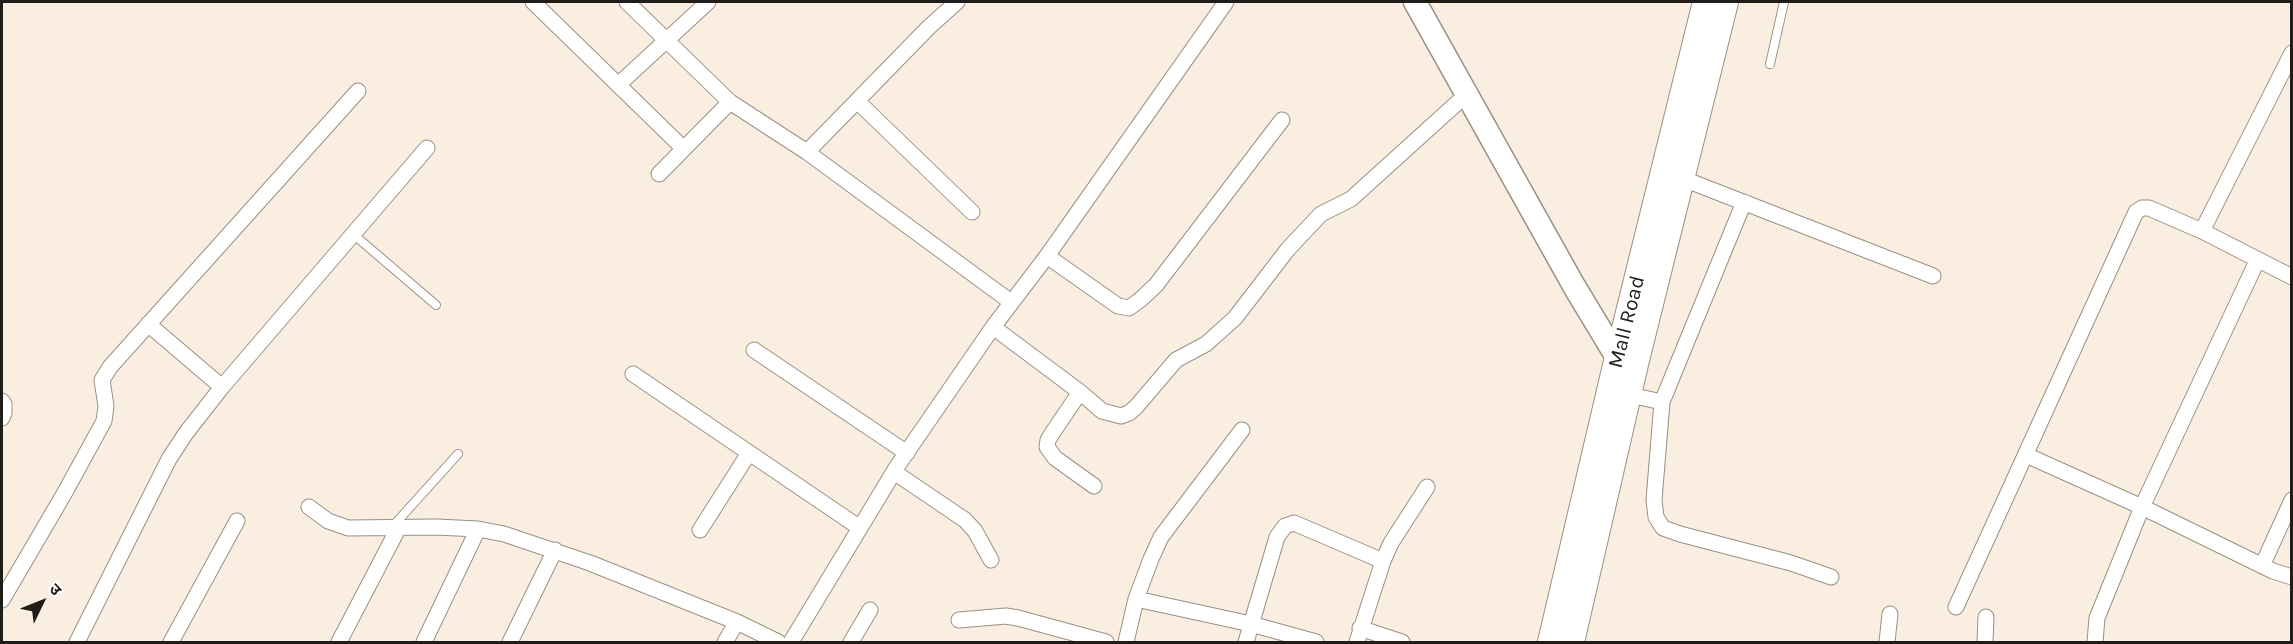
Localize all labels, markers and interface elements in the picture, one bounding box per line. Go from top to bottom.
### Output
street label: Mall Road [1603,273,1651,371]
north arrow [12,572,72,632]
text: उ [45,579,66,599]

